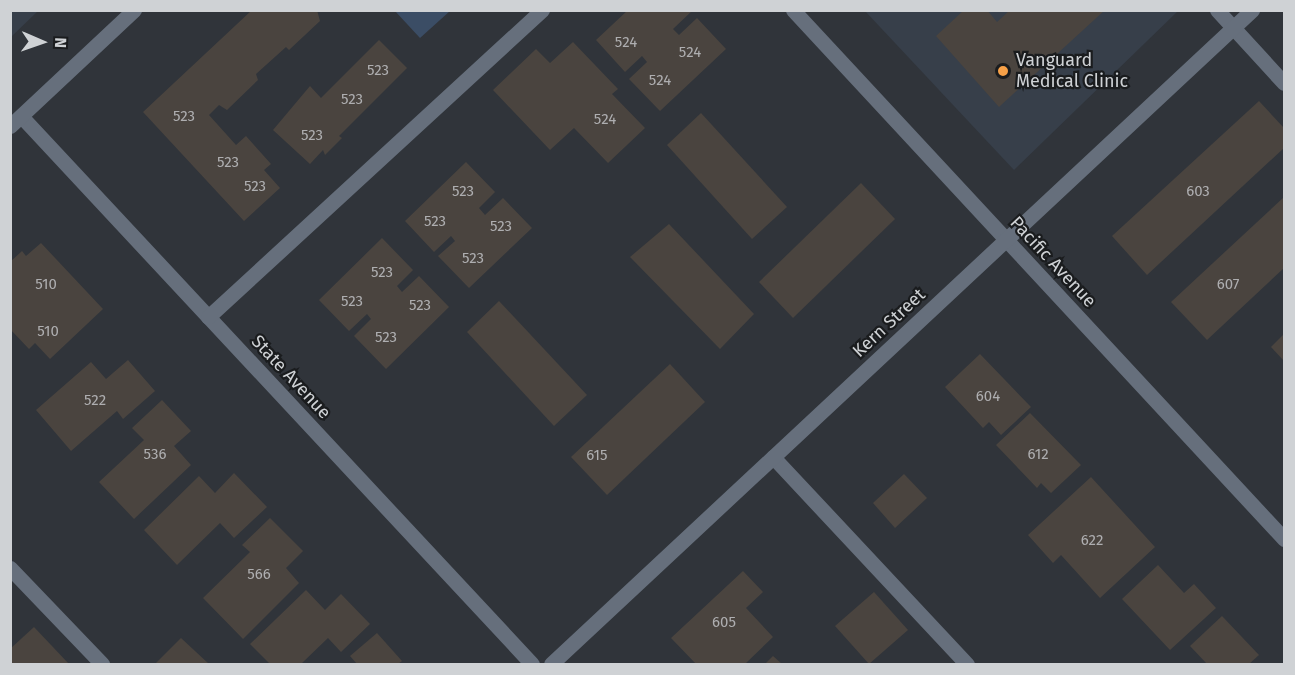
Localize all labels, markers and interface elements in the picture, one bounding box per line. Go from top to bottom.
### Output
north arrow [12,12,72,72]
house number: 524 [615,34,637,52]
text: N [51,37,70,48]
house number: 524 [679,44,701,62]
place label: Vanguard Medical Clinic [1016,50,1128,92]
house number: 523 [367,62,389,80]
marker: Vanguard Medical Clinic [994,62,1012,80]
house number: 524 [649,72,671,90]
house number: 523 [341,91,363,109]
house number: 523 [173,108,195,126]
house number: 524 [594,111,616,129]
house number: 523 [301,127,323,145]
house number: 523 [217,154,239,172]
house number: 523 [244,178,266,196]
house number: 523 [452,183,474,201]
house number: 603 [1186,183,1210,201]
street label: Pacific Avenue [1005,212,1101,312]
house number: 523 [424,213,446,231]
house number: 523 [490,218,512,236]
house number: 523 [462,250,484,268]
house number: 523 [371,264,393,282]
house number: 510 [35,276,57,294]
house number: 607 [1217,276,1239,294]
street label: Kern Street [848,284,930,362]
house number: 523 [341,293,363,311]
house number: 523 [409,297,431,315]
house number: 510 [37,323,59,341]
house number: 523 [375,329,397,347]
street label: State Avenue [247,331,335,423]
house number: 604 [976,388,1000,406]
house number: 522 [84,392,106,410]
house number: 536 [144,446,166,464]
house number: 612 [1027,446,1049,464]
house number: 615 [586,447,608,465]
house number: 622 [1081,532,1103,550]
house number: 566 [247,566,271,584]
house number: 605 [712,614,736,632]

